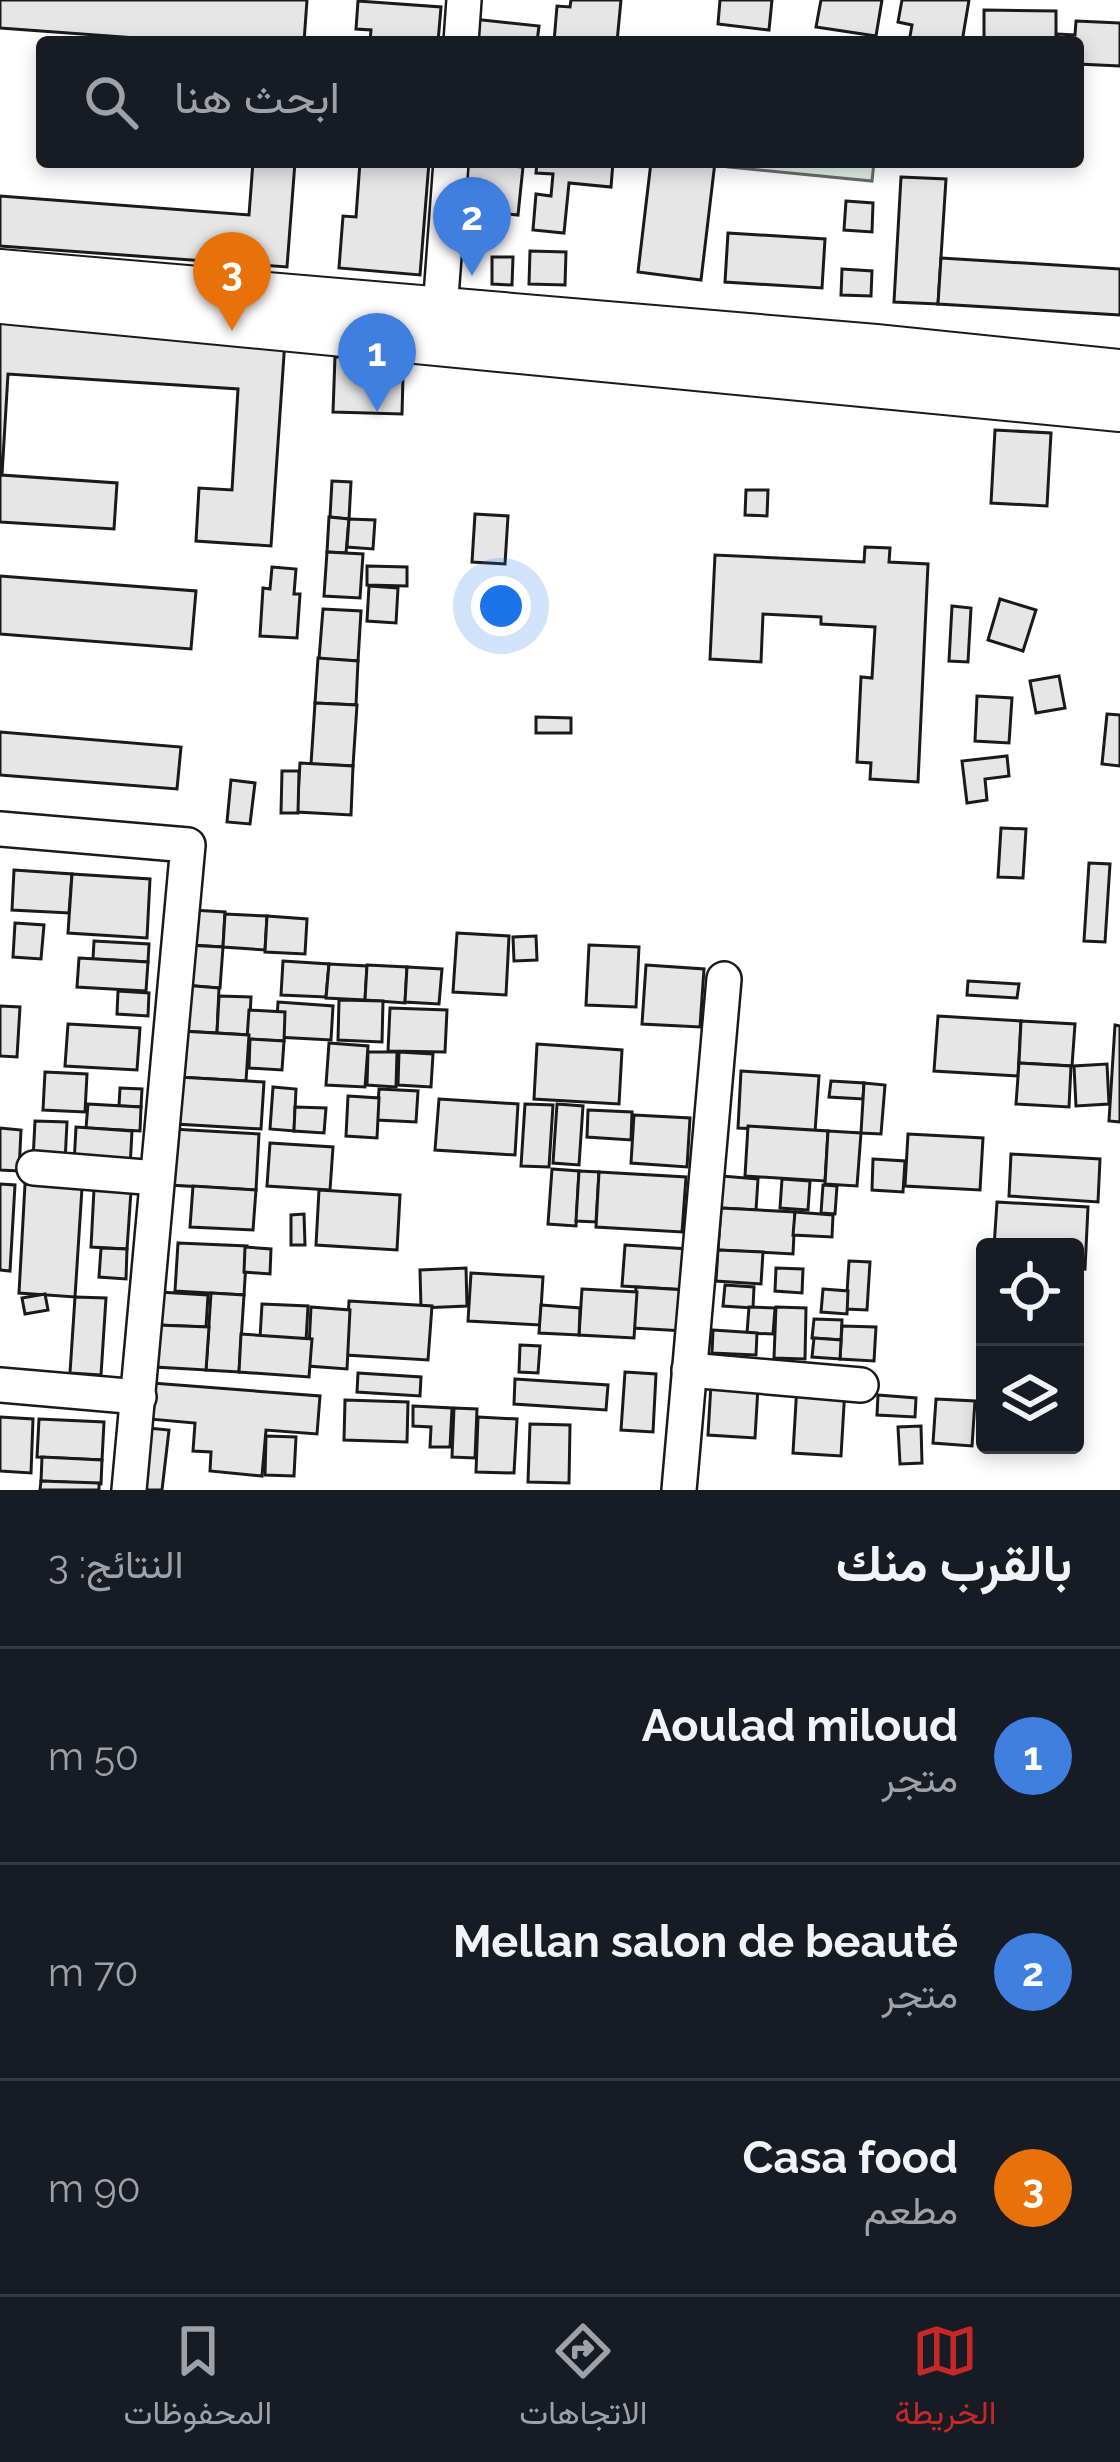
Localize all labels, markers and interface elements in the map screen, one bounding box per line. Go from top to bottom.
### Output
search box [36,36,1084,168]
icon: search [78,69,144,135]
text: ابحث هنا [174,71,340,124]
pin: 2 [433,177,511,276]
pin: 3 [193,232,271,331]
pin: 1 [338,313,416,412]
your location [471,576,531,636]
map controls [976,1238,1084,1454]
button: locate [976,1238,1084,1346]
button: layers [976,1346,1084,1454]
text: بالقرب منك [836,1533,1072,1593]
text: النتائج: 3 [48,1541,183,1587]
text: Aoulad miloud [642,1699,958,1752]
text: 50 m [48,1733,139,1779]
text: 1 [1023,1733,1043,1779]
text: متجر [882,1755,958,1801]
text: Mellan salon de beauté [453,1915,958,1968]
text: 70 m [48,1949,138,1995]
text: 2 [1022,1949,1044,1995]
text: متجر [882,1971,958,2017]
text: Casa food [743,2131,958,2184]
text: 90 m [48,2165,141,2211]
text: 3 [1022,2165,1044,2211]
text: مطعم [864,2187,958,2233]
tab: المحفوظات [124,2318,272,2442]
tab: الاتجاهات [519,2318,647,2442]
tab: الخريطة [894,2318,996,2442]

